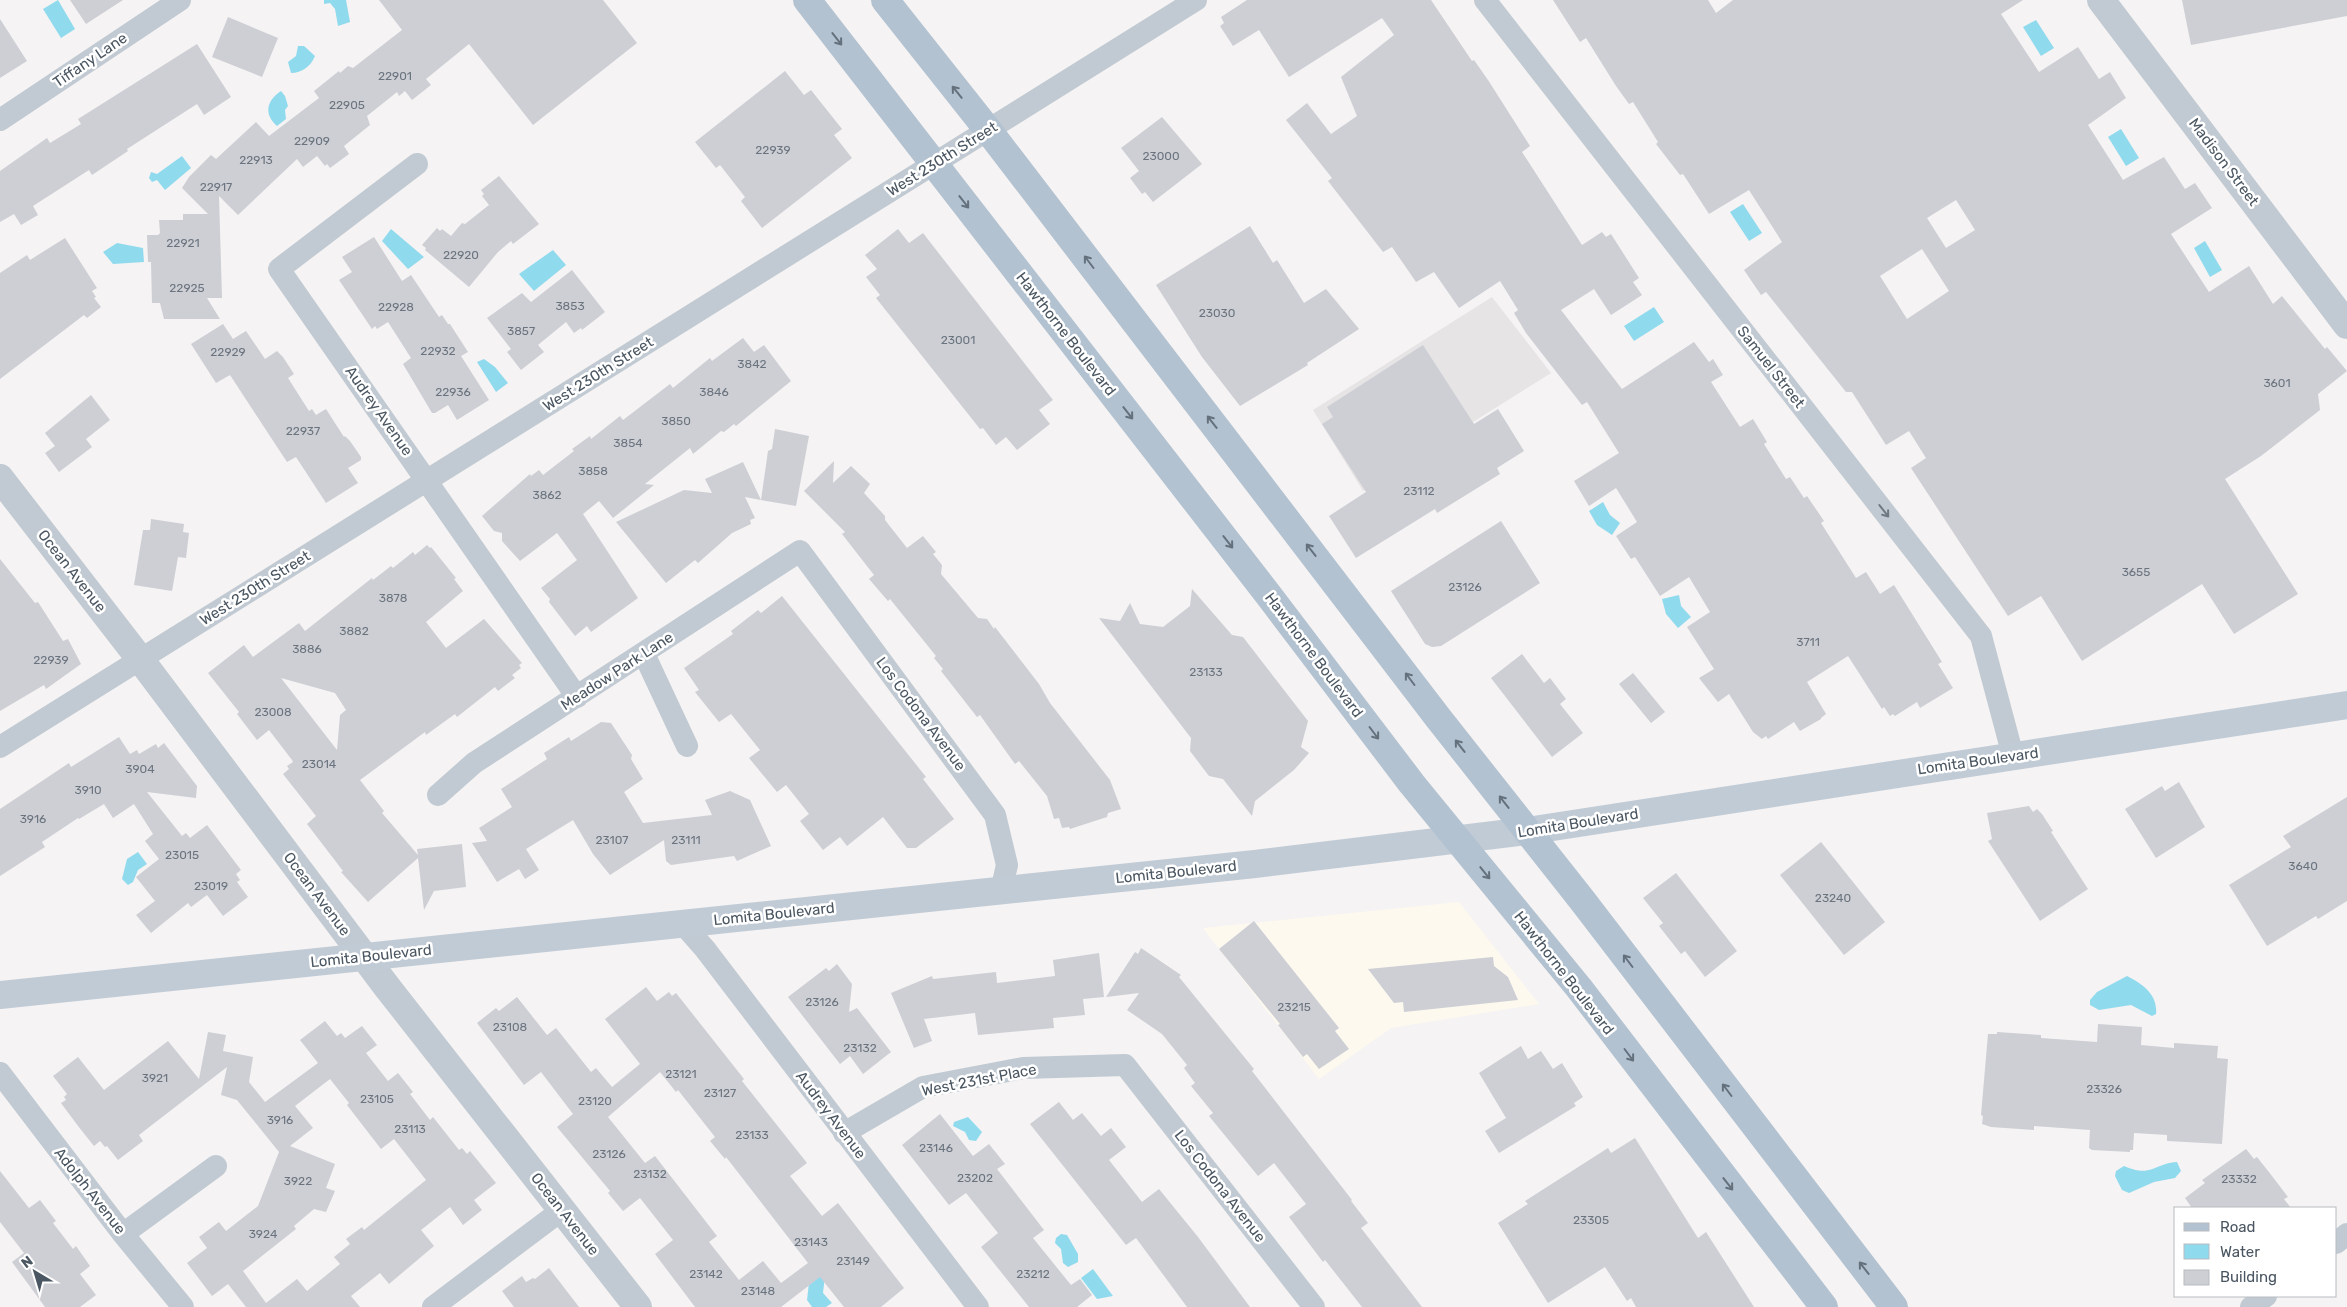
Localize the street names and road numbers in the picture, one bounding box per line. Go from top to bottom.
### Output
street label: Tiffany Lane [50,29,130,91]
street label: Madison Street [2185,115,2263,210]
street label: West 230th Street [884,118,1001,200]
street label: Hawthorne Boulevard [1012,269,1120,399]
street label: Samuel Street [1733,322,1809,412]
street label: West 230th Street [540,333,657,415]
street label: Audrey Avenue [341,363,417,459]
street label: Ocean Avenue [34,526,110,616]
street label: West 230th Street [197,547,314,629]
street label: Hawthorne Boulevard [1261,589,1367,721]
street label: Meadow Park Lane [557,628,677,714]
street label: Los Codona Avenue [872,654,970,774]
street label: Lomita Boulevard [1916,744,2040,778]
street label: Lomita Boulevard [1516,805,1640,841]
street label: Ocean Avenue [280,849,354,939]
street label: Lomita Boulevard [1114,857,1238,887]
street label: Lomita Boulevard [712,899,836,929]
street label: Hawthorne Boulevard [1510,908,1618,1038]
street label: Lomita Boulevard [309,941,433,971]
street label: West 231st Place [920,1060,1038,1100]
street label: Audrey Avenue [792,1068,870,1162]
street label: Los Codona Avenue [1171,1126,1269,1246]
street label: Adolph Avenue [51,1144,129,1238]
street label: Ocean Avenue [527,1169,603,1259]

